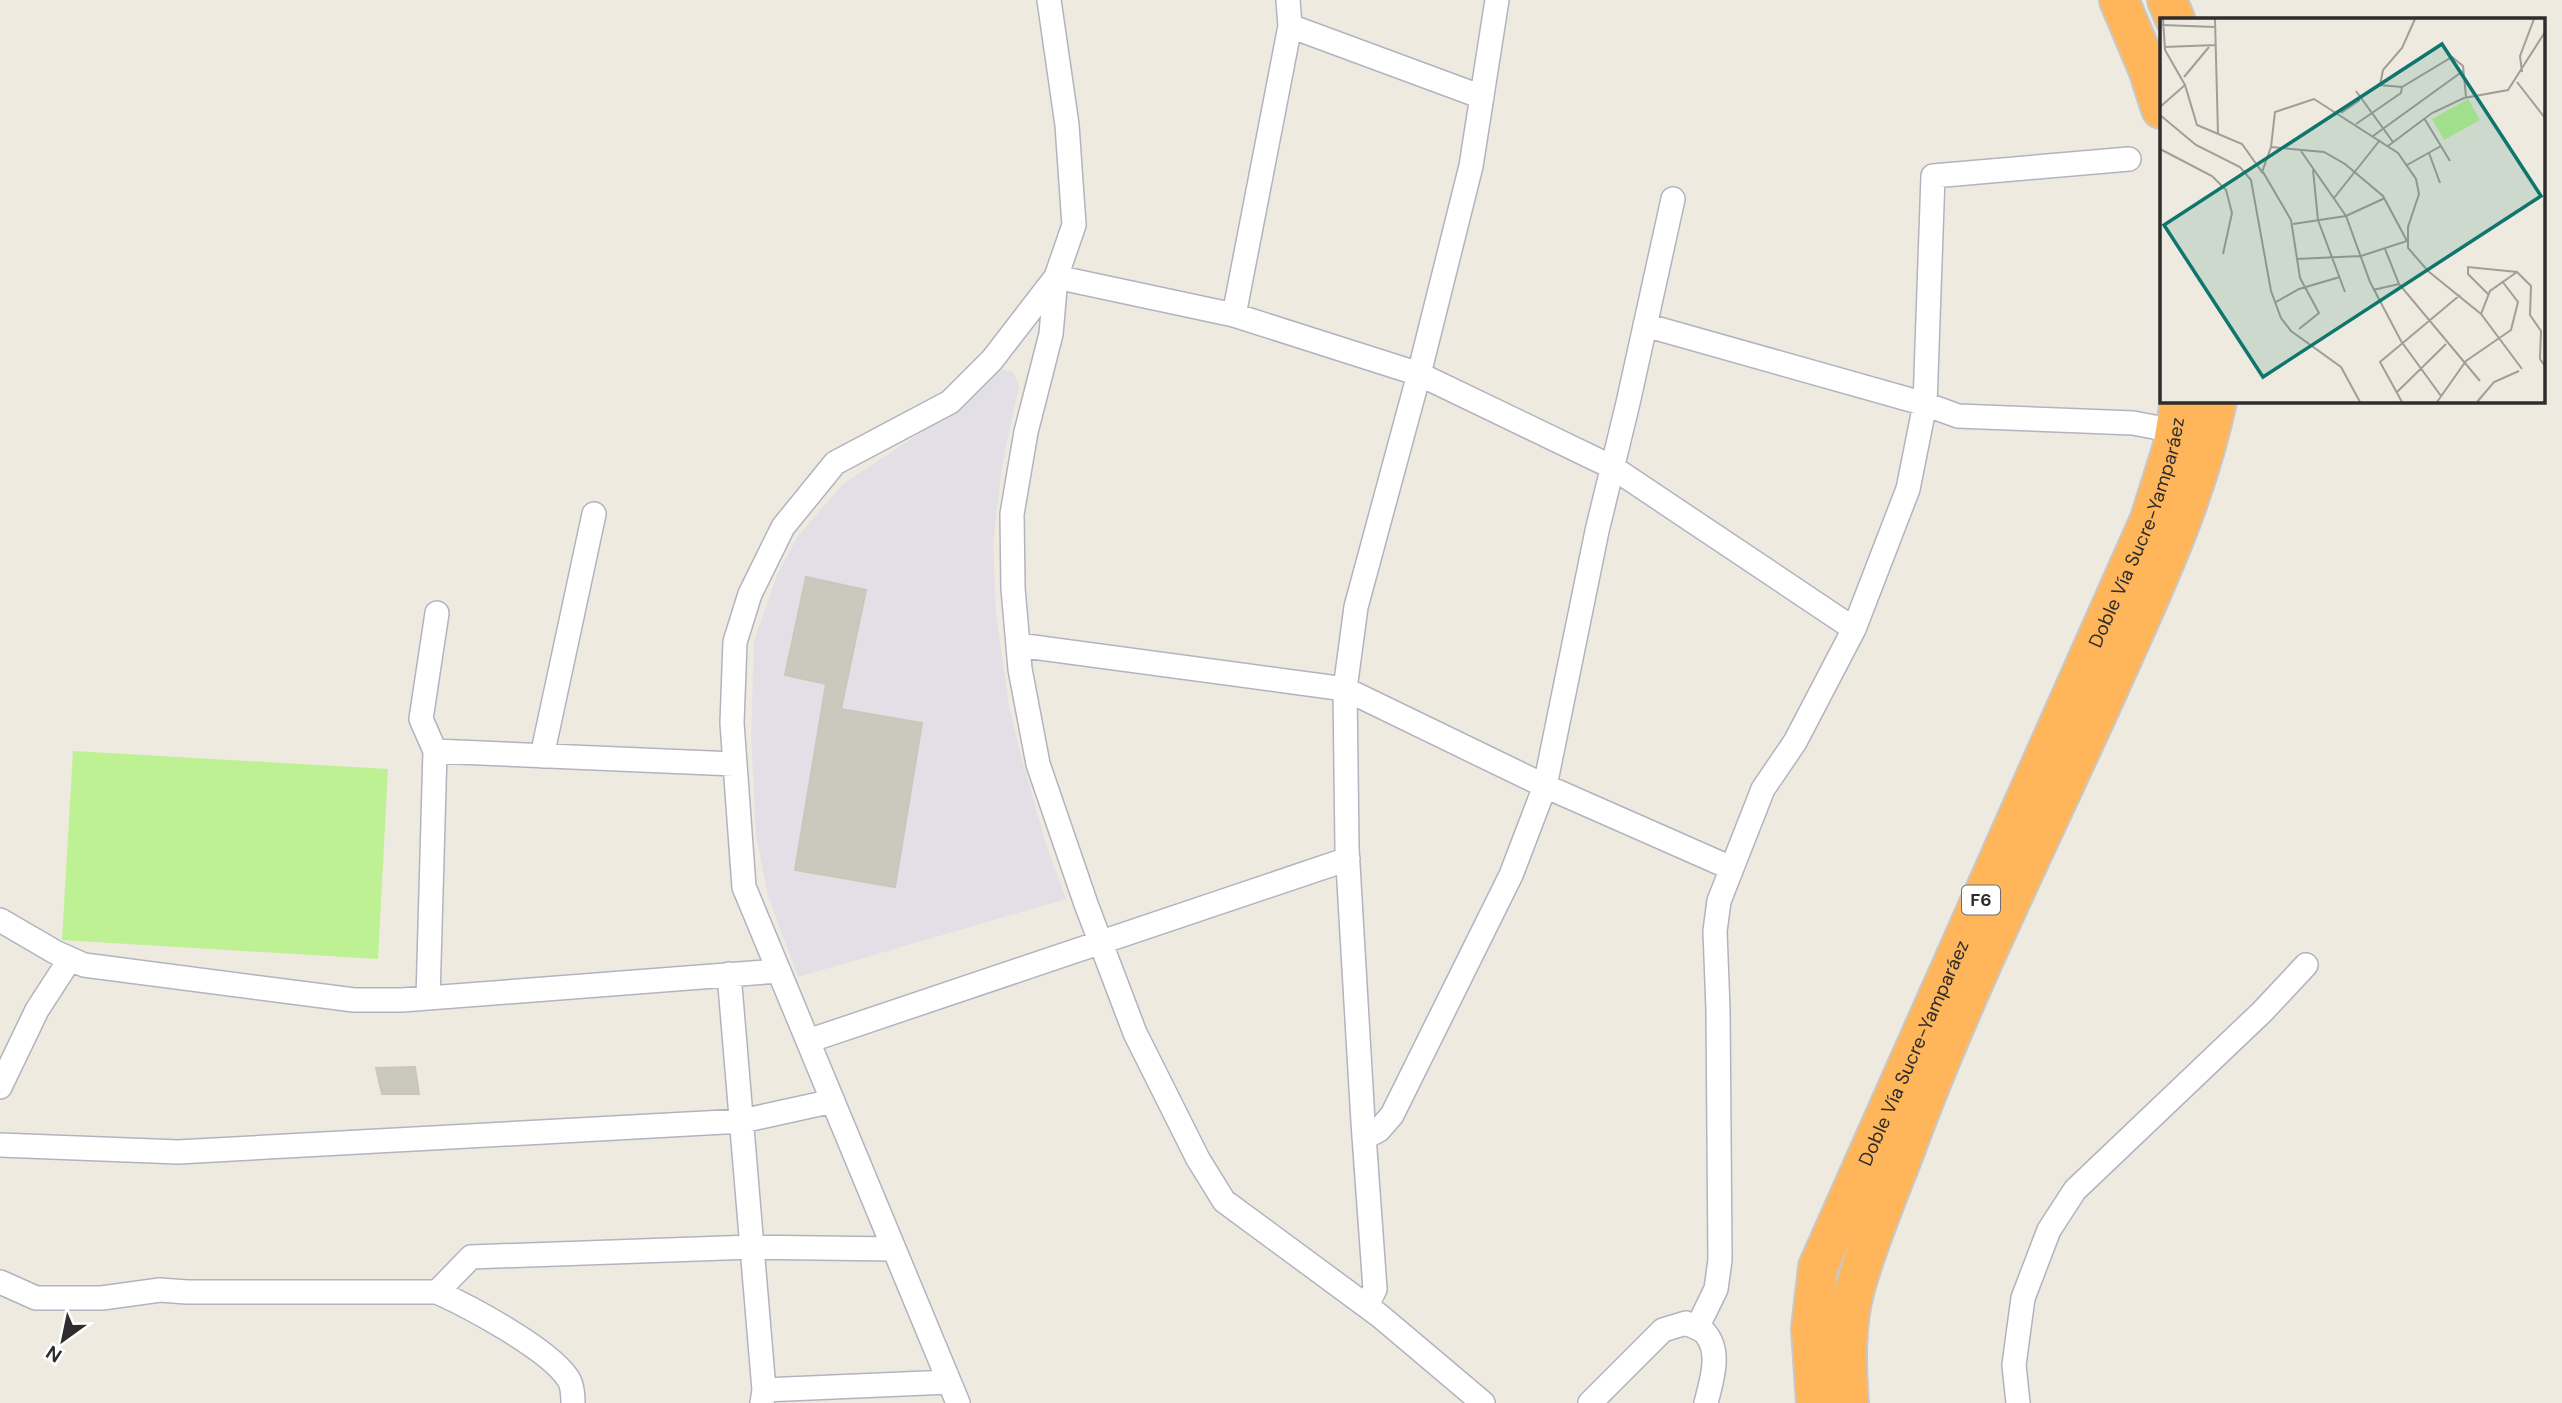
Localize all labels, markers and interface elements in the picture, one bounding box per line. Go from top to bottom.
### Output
inset map [2160,18,2544,402]
street label: Doble Vía Sucre-Yamparáez [2082,416,2190,651]
road number: F6 [1962,886,2000,915]
street label: Doble Vía Sucre-Yamparáez [1852,936,1974,1169]
north arrow [28,1305,98,1375]
text: N [41,1340,67,1368]

